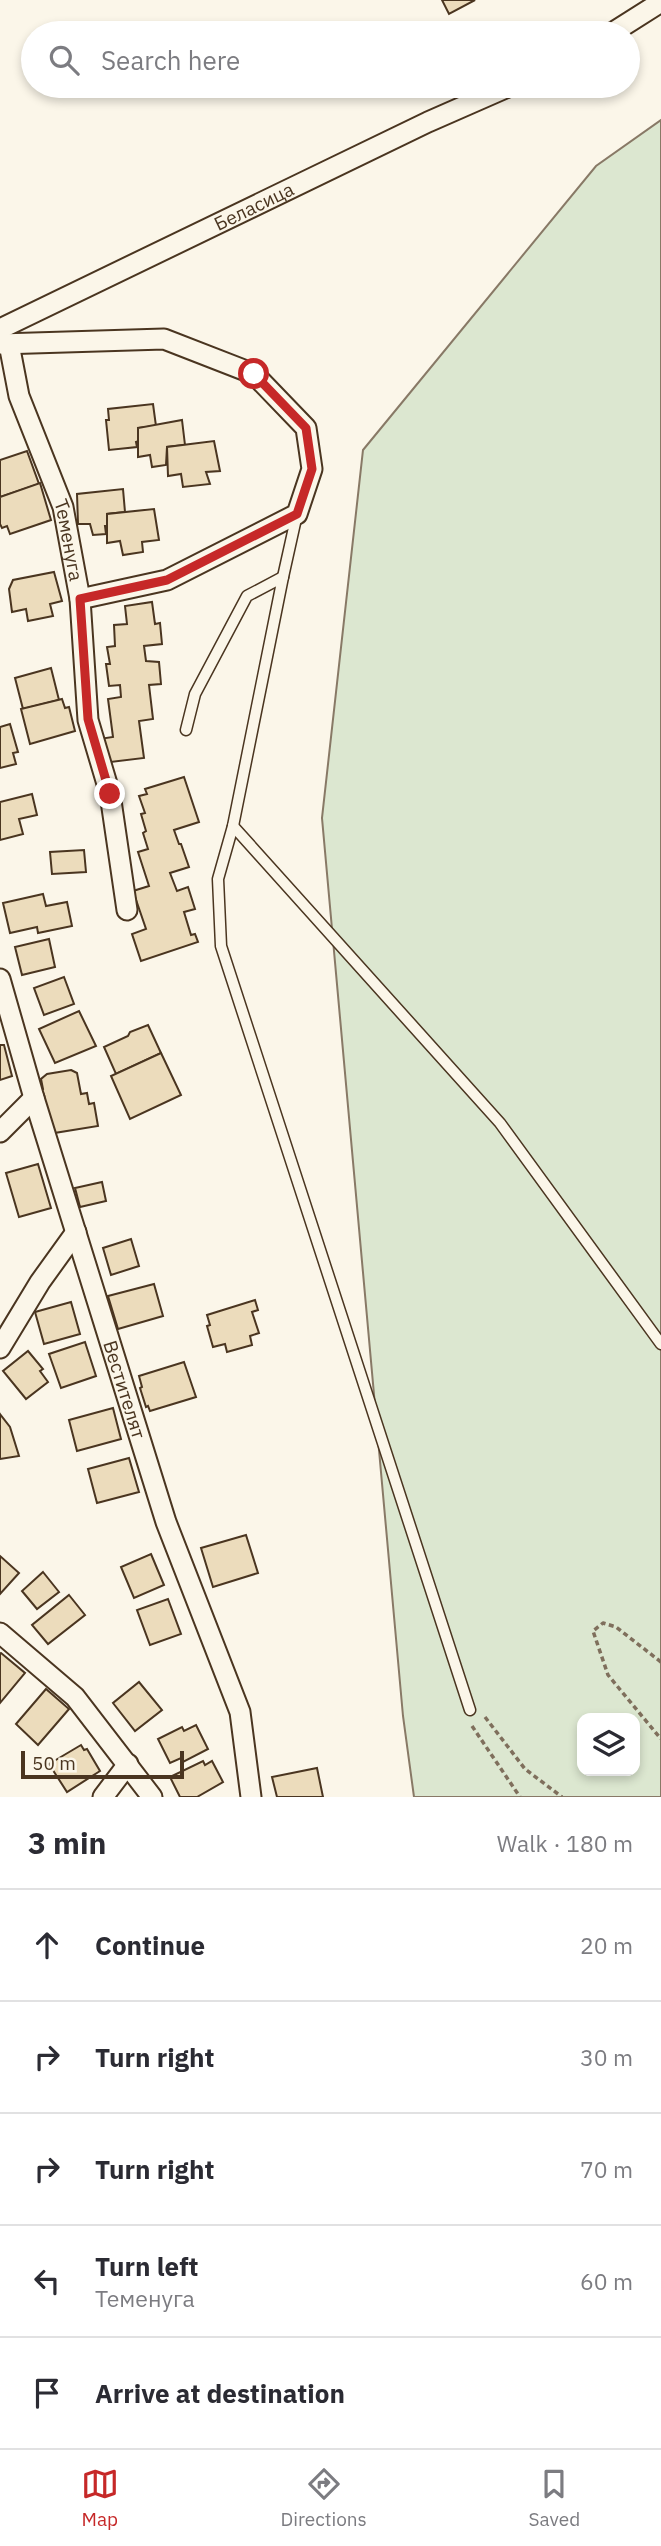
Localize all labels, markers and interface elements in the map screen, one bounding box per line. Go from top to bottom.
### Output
search box [21,21,640,98]
icon: search [45,41,83,79]
text: Search here [101,43,240,77]
street label: Беласица [210,177,298,236]
route start [238,358,269,389]
street label: Теменуга [49,495,88,583]
route end [94,778,125,809]
street label: Вестителят [98,1337,151,1442]
map controls [577,1713,640,1776]
button: layers [577,1713,640,1776]
scale bar [21,1748,184,1780]
text: 50 m [32,1751,76,1775]
text: 3 min [28,1823,106,1862]
text: Walk · 180 m [497,1828,633,1858]
icon: ahead [28,1926,66,1964]
text: Continue [95,1928,205,1962]
text: 20 m [580,1930,633,1960]
icon: right [28,2038,66,2076]
text: Turn right [95,2040,214,2074]
text: 30 m [580,2042,633,2072]
icon: right [28,2150,66,2188]
text: Turn right [95,2152,214,2186]
text: 70 m [580,2154,633,2184]
text: Turn left [95,2249,198,2283]
icon: left [28,2262,66,2300]
text: 60 m [580,2266,633,2296]
text: Теменуга [95,2283,195,2313]
icon: arrive [28,2374,66,2412]
text: Arrive at destination [95,2376,345,2410]
tab: Map [81,2465,119,2531]
tab: Directions [280,2465,367,2531]
tab: Saved [529,2465,580,2531]

